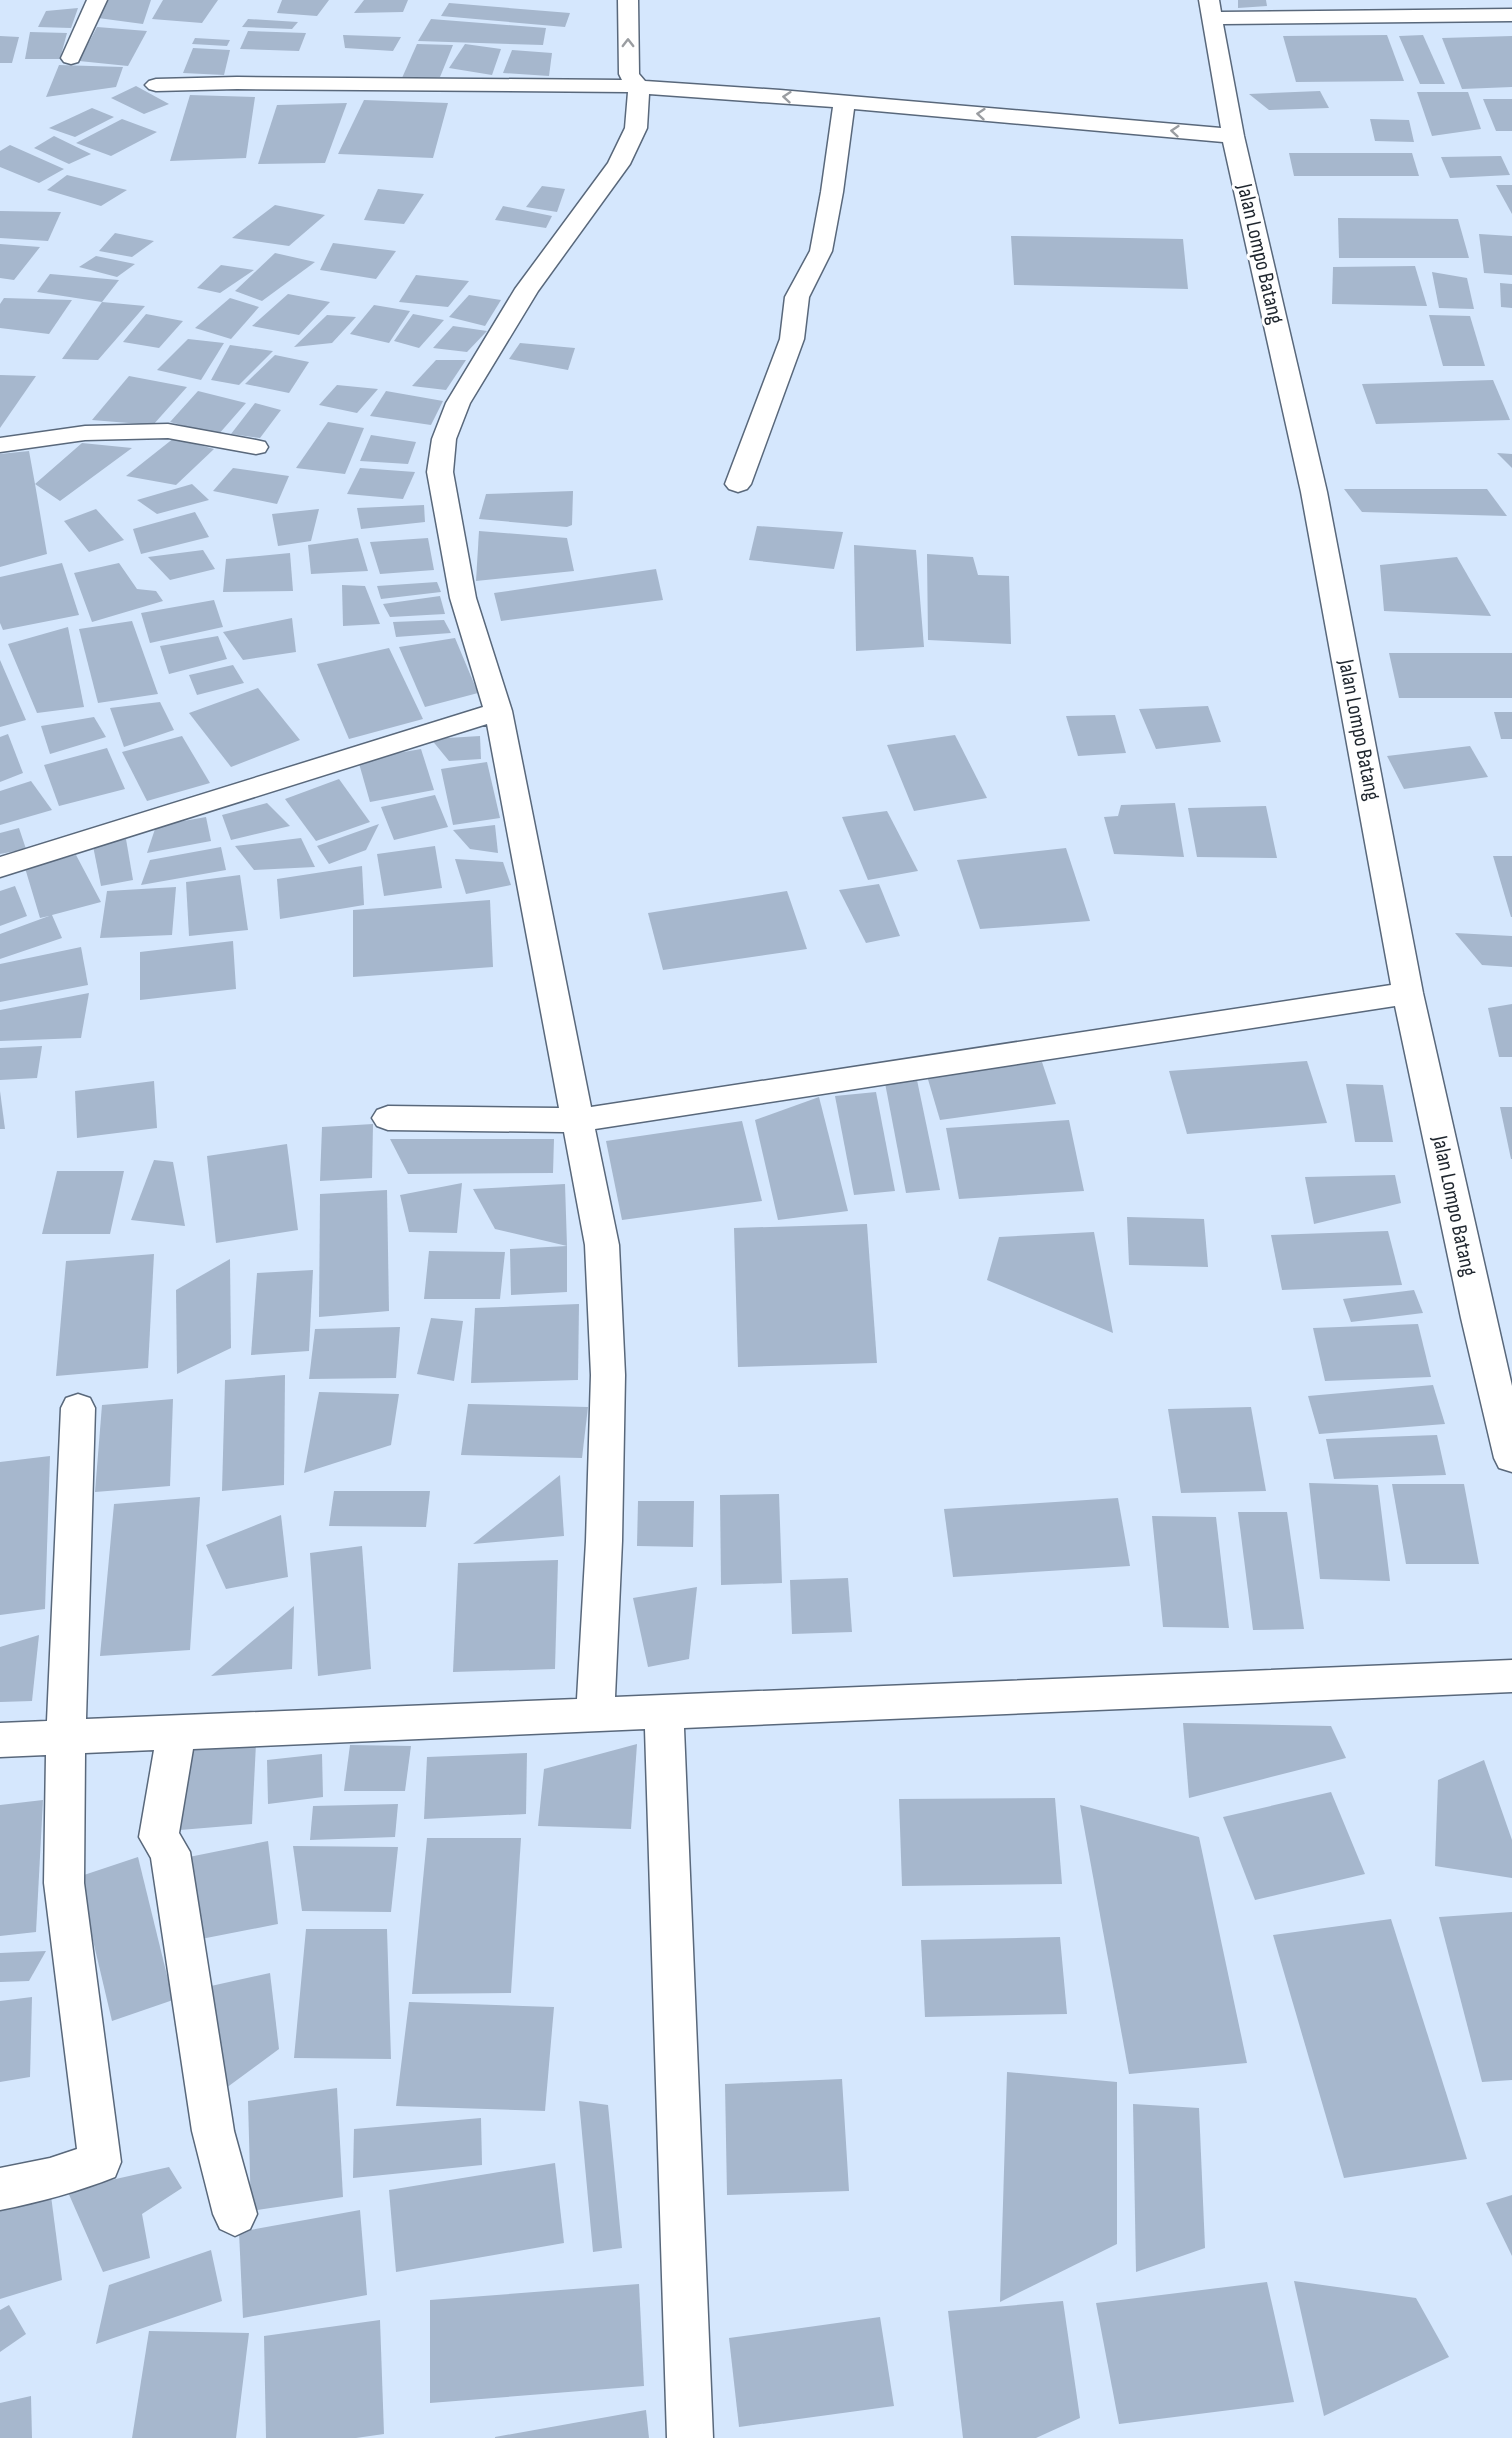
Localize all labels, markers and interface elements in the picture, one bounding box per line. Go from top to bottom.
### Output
one-way arrow [622,39,634,48]
one-way arrow [782,91,791,104]
one-way arrow [976,108,985,121]
one-way arrow [1171,124,1180,137]
street label: Jalan Lompo Batang [1231,180,1289,327]
street label: Jalan Lompo Batang [1332,656,1386,803]
street label: Jalan Lompo Batang [1426,1132,1482,1279]

